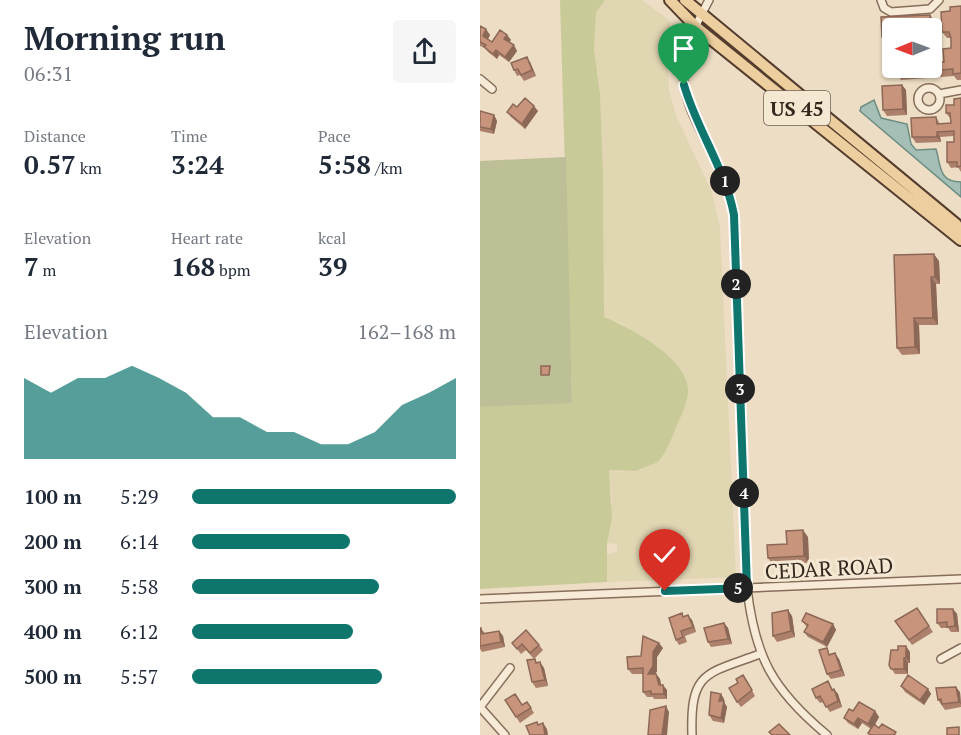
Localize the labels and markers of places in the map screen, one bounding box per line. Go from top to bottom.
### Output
pin [658,23,709,85]
pin: 1 [710,166,740,196]
pin: 2 [721,269,751,299]
pin: 3 [725,374,755,404]
pin: 4 [729,478,759,508]
pin [639,529,690,591]
pin: 5 [723,573,753,603]

